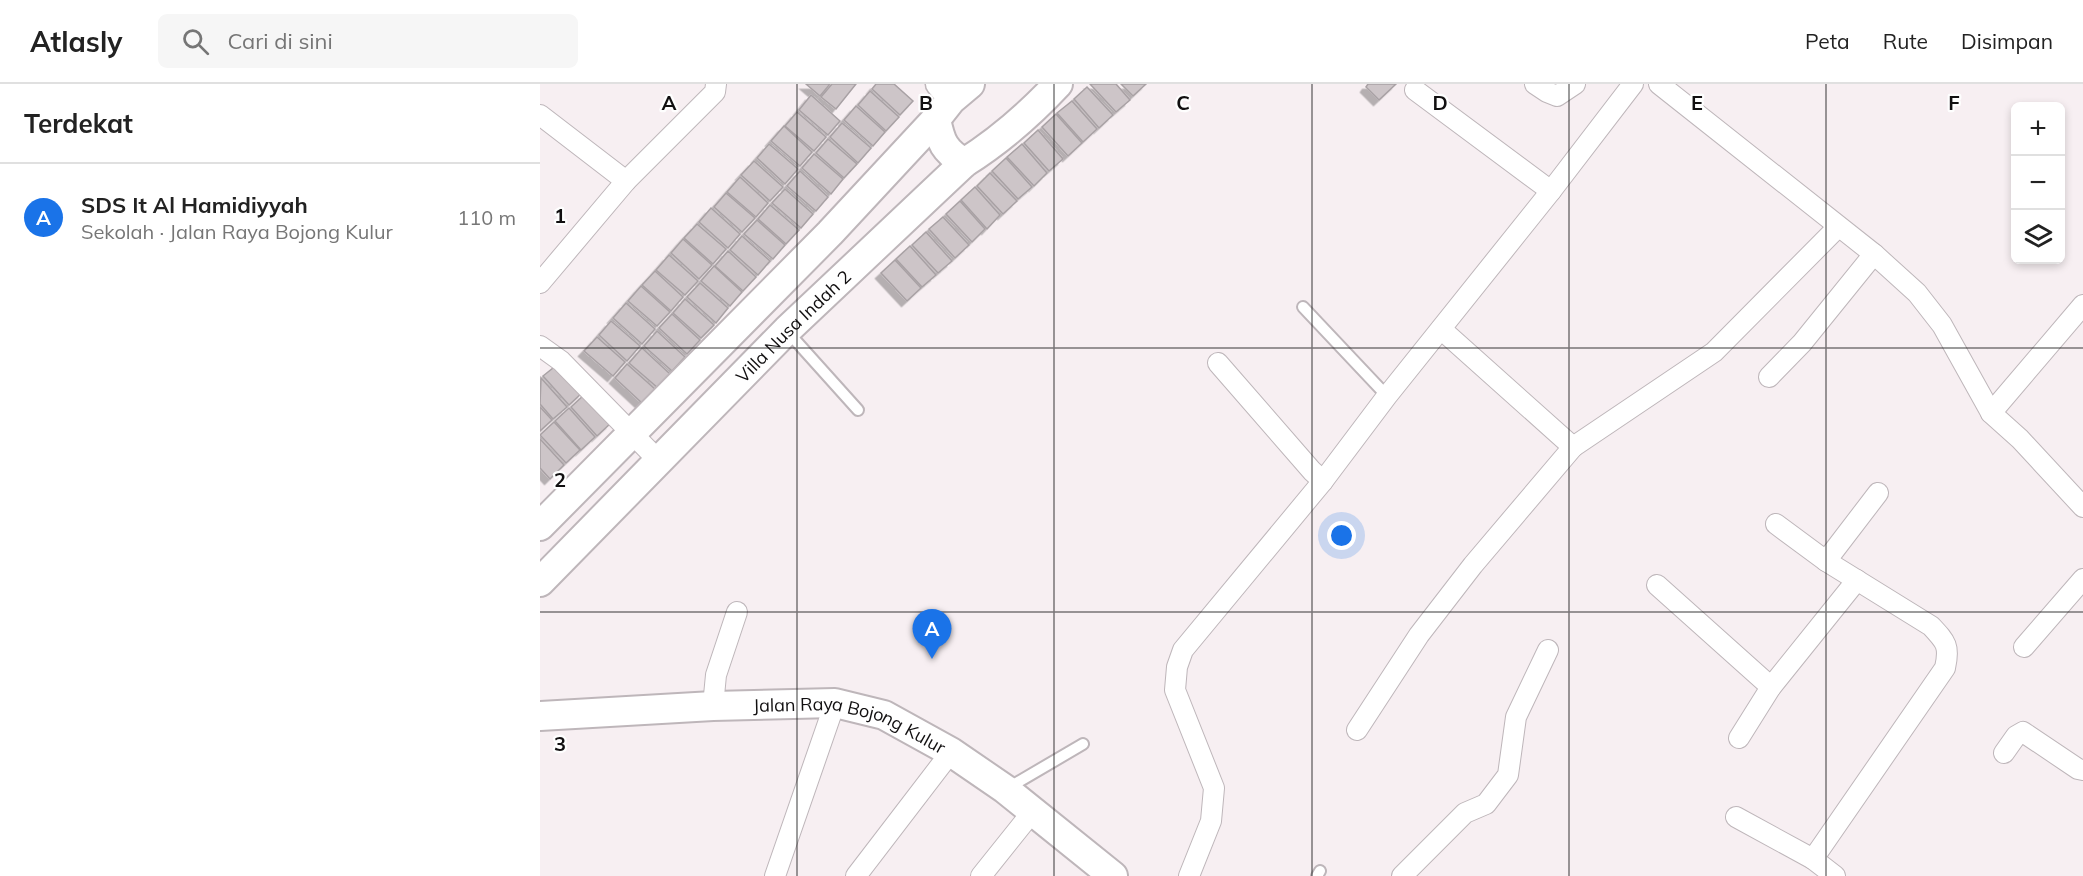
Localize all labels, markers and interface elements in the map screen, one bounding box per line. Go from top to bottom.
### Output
search box [158,14,578,68]
text: Atlasly [30,24,122,59]
icon: search [179,25,212,58]
text: Cari di sini [227,27,333,55]
text: Peta [1805,28,1850,54]
text: Rute [1883,28,1928,54]
text: Disimpan [1961,28,2053,54]
text: A [662,90,677,115]
text: B [919,90,933,115]
text: C [1176,90,1190,115]
text: D [1432,90,1448,115]
text: E [1691,90,1703,115]
text: F [1948,90,1960,115]
map controls [2011,102,2065,264]
button: + [2011,102,2065,156]
text: Terdekat [24,107,133,140]
button: − [2011,156,2065,210]
text: SDS It Al Hamidiyyah [81,191,308,219]
text: 1 [554,203,566,228]
text: A [36,205,51,230]
text: 110 m [457,205,516,230]
button: layers [2011,210,2065,264]
text: Sekolah · Jalan Raya Bojong Kulur [81,219,393,244]
street label: Villa Nusa Indah 2 [731,265,855,387]
text: 2 [554,467,566,492]
your location [1327,521,1356,550]
pin: A [912,610,952,659]
street label: Jalan Raya Bojong Kulur [753,691,950,759]
text: 3 [554,731,566,756]

